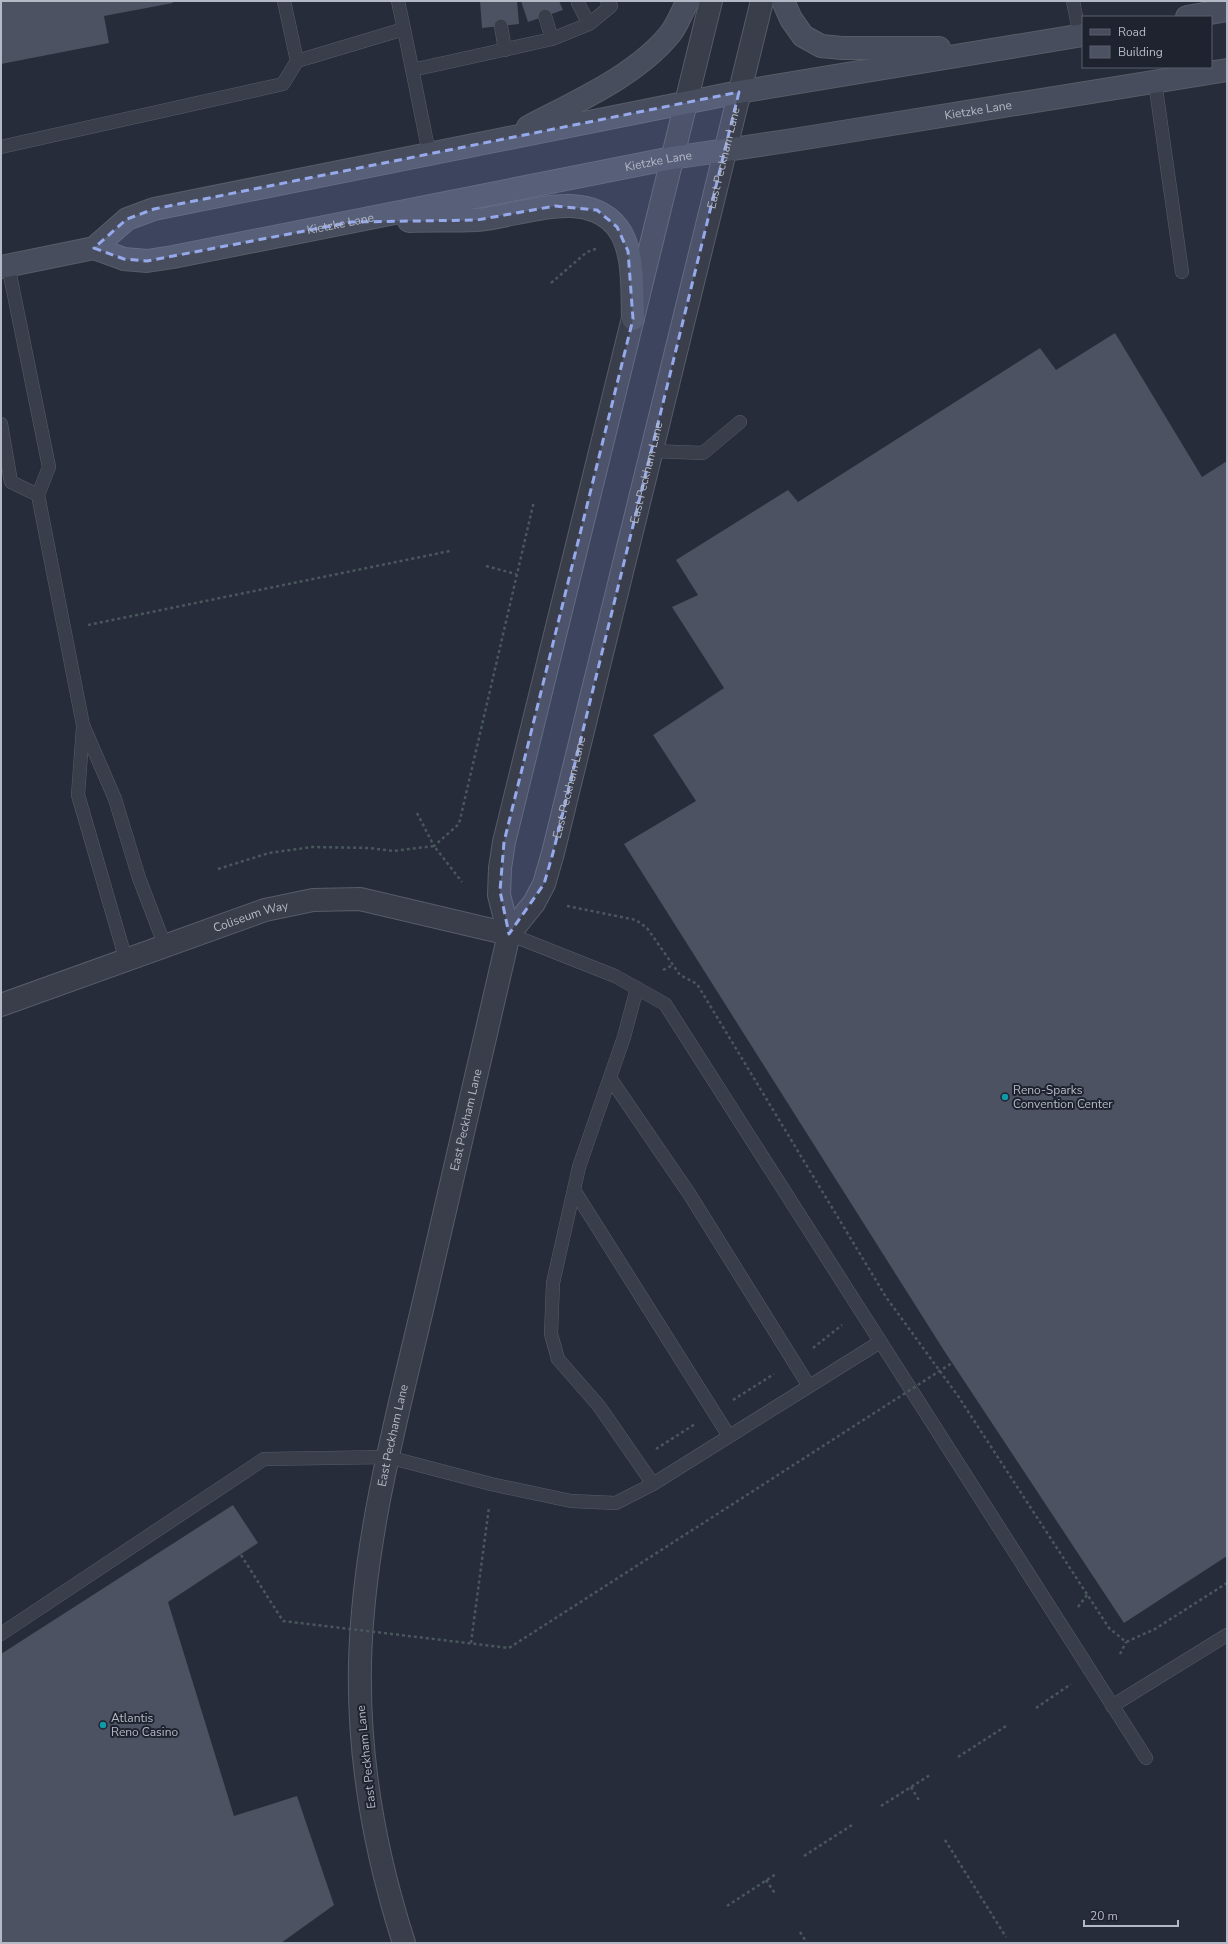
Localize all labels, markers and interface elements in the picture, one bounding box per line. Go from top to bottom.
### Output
legend [1082,16,1212,68]
text: Road [1118,24,1146,40]
text: Building [1118,44,1163,60]
street label: Kietzke Lane [943,97,1013,123]
street label: East Peckham Lane [703,105,744,210]
street label: Kietzke Lane [623,147,693,175]
street label: Kietzke Lane [306,209,375,238]
street label: East Peckham Lane [626,420,667,525]
street label: East Peckham Lane [549,735,589,840]
street label: Coliseum Way [211,897,290,936]
street label: East Peckham Lane [446,1067,486,1172]
place label: Reno-Sparks Convention Center [1013,1082,1113,1112]
marker: Reno-Sparks Convention Center [1000,1092,1010,1102]
street label: East Peckham Lane [374,1383,412,1488]
street label: East Peckham Lane [353,1704,379,1810]
place label: Atlantis Reno Casino [111,1710,178,1740]
marker: Atlantis Reno Casino [98,1720,108,1730]
scale bar [1084,1902,1178,1928]
text: 20 m [1090,1908,1118,1924]

